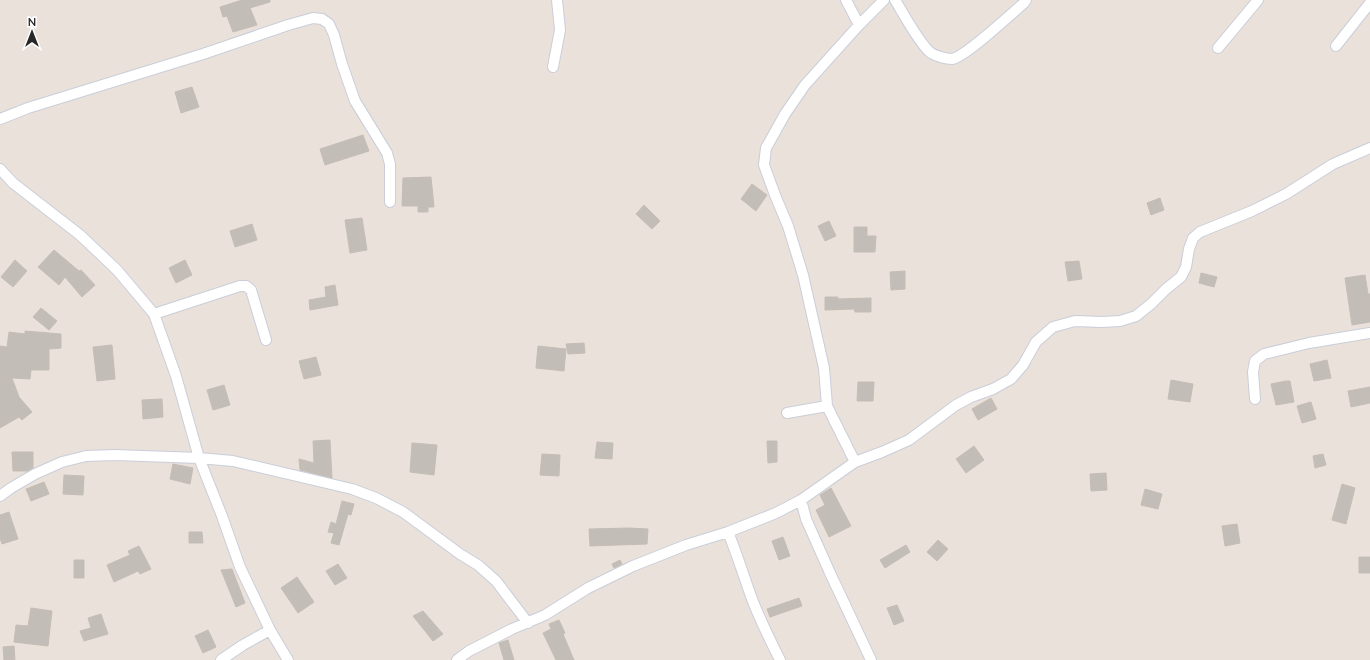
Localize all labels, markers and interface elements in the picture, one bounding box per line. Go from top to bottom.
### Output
north arrow [12,12,52,52]
text: N [28,15,36,28]

